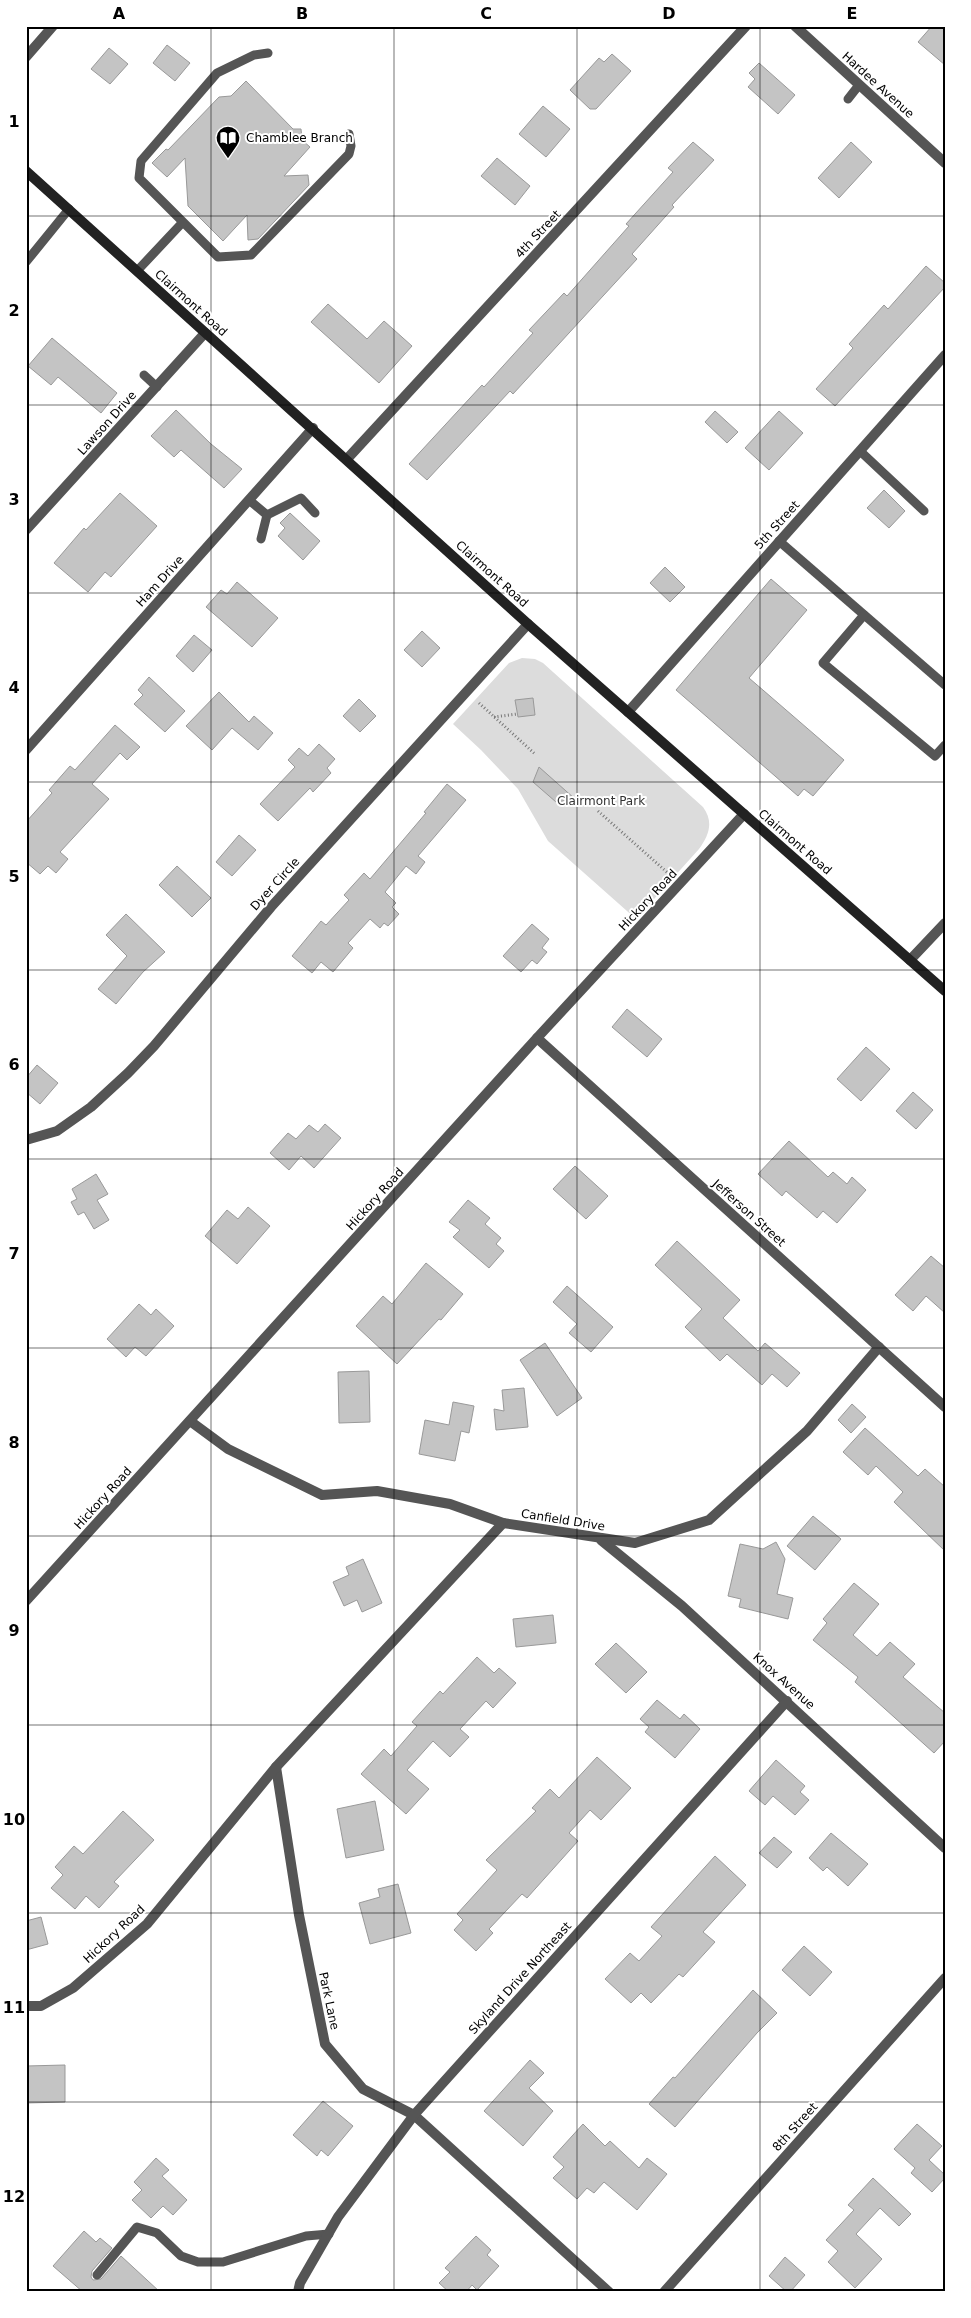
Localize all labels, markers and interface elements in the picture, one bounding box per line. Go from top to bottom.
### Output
text: A [113,4,126,23]
text: B [296,4,308,23]
text: C [480,4,492,23]
text: D [662,4,676,23]
text: E [847,4,857,23]
street label: Hardee Avenue [839,49,917,121]
text: 1 [8,112,20,131]
library icon: Chamblee Branch [215,125,241,159]
place label: Chamblee Branch [246,131,353,145]
street label: 4th Street [512,207,564,261]
street label: Clairmont Road [152,267,230,339]
text: 2 [8,301,20,320]
street label: Lawson Drive [75,388,139,458]
text: 3 [8,490,20,509]
street label: 5th Street [752,498,803,552]
street label: Clairmont Road [453,538,531,610]
street label: Ham Drive [133,553,187,609]
text: 4 [8,678,20,697]
park label: Clairmont Park [557,794,645,808]
street label: Clairmont Road [756,806,834,878]
street label: Dyer Circle [248,855,302,913]
street label: Hickory Road [616,866,680,934]
text: 5 [8,867,20,886]
text: 6 [8,1055,20,1074]
street label: Hickory Road [343,1165,407,1233]
street label: Jefferson Street [709,1176,788,1250]
text: 7 [8,1244,20,1263]
text: 8 [8,1433,20,1452]
street label: Hickory Road [71,1464,135,1532]
street label: Canfield Drive [520,1506,606,1534]
text: 9 [8,1621,20,1640]
street label: Knox Avenue [750,1650,818,1712]
text: 10 [3,1810,25,1829]
street label: Hickory Road [80,1902,148,1966]
street label: Skyland Drive Northeast [466,1919,574,2037]
street label: Park Lane [316,1971,342,2031]
text: 11 [3,1998,25,2017]
street label: 8th Street [770,2100,821,2154]
text: 12 [3,2187,25,2206]

